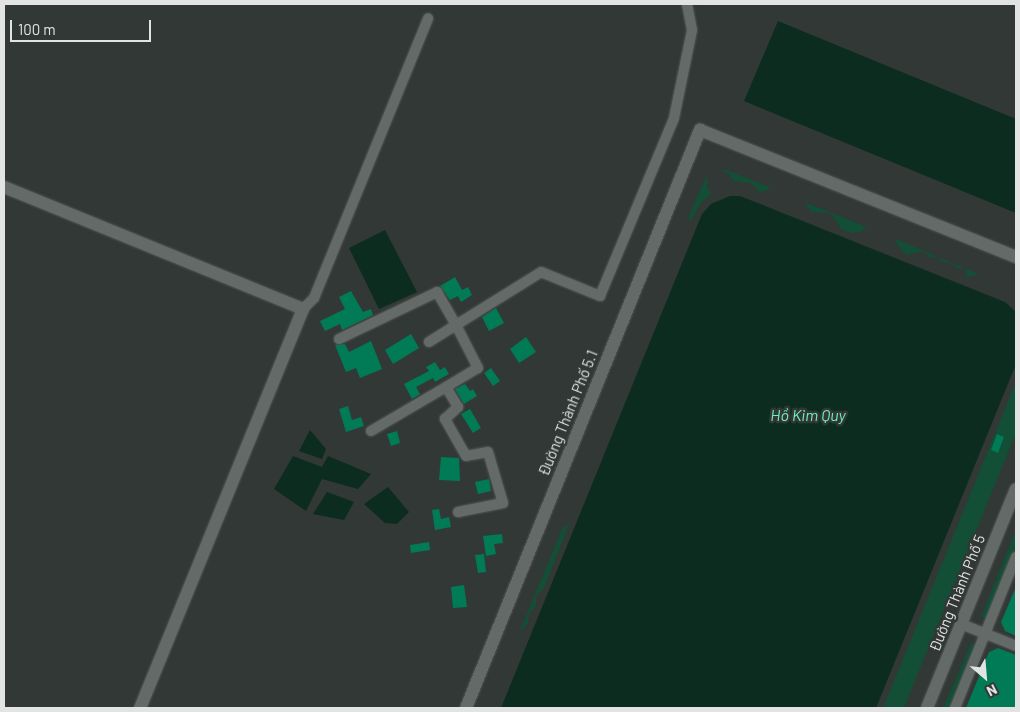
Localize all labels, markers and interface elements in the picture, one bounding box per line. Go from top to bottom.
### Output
scale bar [12,10,154,42]
text: 100 m [18,20,56,38]
street label: Đường Thành Phố 5.1 [535,348,601,478]
water label: Hồ Kim Quy [770,405,846,425]
street label: Đường Thành Phố 5 [925,532,989,654]
north arrow [960,652,1010,702]
text: N [984,681,1000,700]

